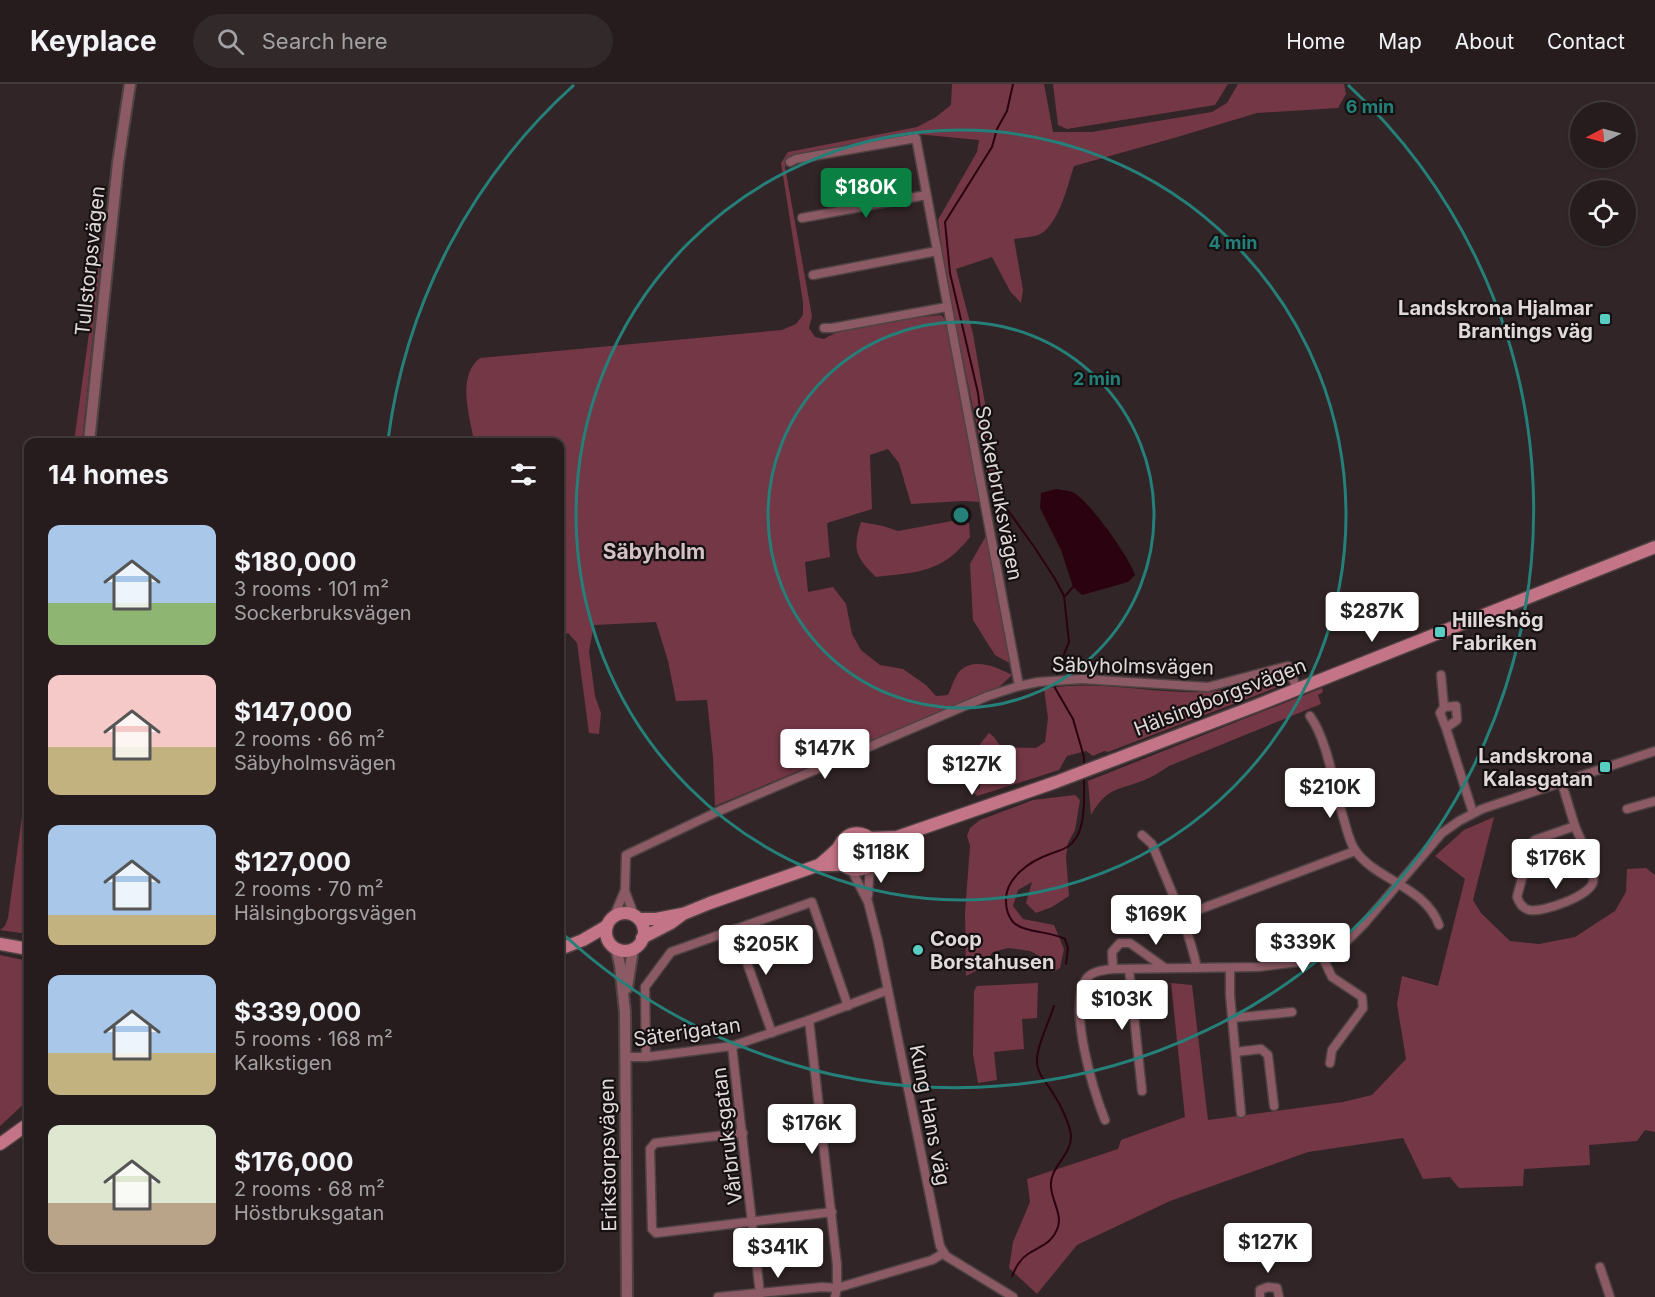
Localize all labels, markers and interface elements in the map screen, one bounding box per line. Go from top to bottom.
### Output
search box [193,14,613,68]
text: Keyplace [30,24,157,58]
icon: search [214,25,247,58]
text: Search here [262,28,388,54]
text: Home [1286,29,1345,54]
text: Map [1378,29,1422,54]
text: About [1455,29,1514,54]
text: Contact [1547,29,1625,54]
text: 6 min [1346,96,1394,117]
north arrow [1570,102,1636,168]
map controls [1570,102,1636,246]
pin: $180K [824,168,908,219]
text: $180K [835,175,897,199]
button: locate [1570,180,1636,246]
street label: Tullstorpsvägen [70,185,110,337]
text: 4 min [1209,232,1257,253]
place label: Landskrona Hjalmar Brantings väg [1398,296,1593,343]
marker: Landskrona Hjalmar Brantings väg [1598,312,1612,326]
text: 2 min [1073,368,1121,389]
street label: Sockerbruksvägen [970,404,1028,582]
icon: filters [507,458,540,491]
text: 14 homes [48,459,169,490]
centre of rings [951,505,971,525]
district label: Säbyholm [603,539,705,564]
text: $180,000 [234,546,356,577]
icon: home [96,549,168,621]
text: 3 rooms · 101 m² [234,577,389,601]
pin: $287K [1330,592,1414,643]
text: $287K [1340,599,1404,623]
text: Sockerbruksvägen [234,601,412,625]
place label: Hilleshög Fabriken [1452,608,1544,655]
marker: Hilleshög Fabriken [1433,625,1447,639]
street label: Säbyholmsvägen [1052,653,1214,679]
street label: Hälsingborgsvägen [1130,653,1310,741]
text: $147,000 [234,696,352,727]
icon: home [96,699,168,771]
text: 2 rooms · 66 m² [234,727,385,751]
pin: $147K [783,729,867,780]
text: $147K [794,736,856,760]
place label: Landskrona Kalasgatan [1478,744,1593,791]
pin: $127K [930,745,1014,796]
text: Säbyholmsvägen [234,751,396,775]
text: $127K [942,752,1002,776]
marker: Landskrona Kalasgatan [1598,760,1612,774]
pin: $210K [1288,768,1372,819]
text: $210K [1299,775,1361,799]
pin: $118K [839,833,923,884]
pin: $176K [1514,839,1598,890]
text: $118K [852,840,910,864]
text: $127,000 [234,846,351,877]
text: $176K [1526,846,1586,870]
icon: home [96,849,168,921]
text: 2 rooms · 70 m² [234,877,384,901]
pin: $169K [1114,895,1198,946]
text: Hälsingborgsvägen [234,901,417,925]
text: $169K [1125,902,1187,926]
pin: $339K [1261,923,1345,974]
pin: $205K [724,925,808,976]
place label: Coop Borstahusen [930,927,1054,974]
text: $339K [1270,930,1336,954]
text: $205K [733,932,799,956]
marker: Coop Borstahusen [911,943,925,957]
pin: $103K [1080,980,1164,1031]
text: $103K [1091,987,1153,1011]
text: $339,000 [234,996,361,1027]
icon: home [96,999,168,1071]
street label: Säterigatan [632,1013,742,1051]
text: 5 rooms · 168 m² [234,1027,393,1051]
street label: Kung Hans väg [905,1043,955,1187]
text: Kalkstigen [234,1051,332,1075]
street label: Vårbruksgatan [707,1066,747,1206]
street label: Erikstorpsvägen [595,1078,621,1232]
pin: $176K [770,1104,854,1155]
text: $176K [782,1111,842,1135]
text: $176,000 [234,1146,354,1177]
icon: home [96,1149,168,1221]
text: 2 rooms · 68 m² [234,1177,385,1201]
text: Höstbruksgatan [234,1201,384,1225]
pin: $127K [1226,1223,1310,1274]
pin: $341K [736,1228,820,1279]
text: $127K [1238,1230,1298,1254]
text: $341K [747,1235,809,1259]

